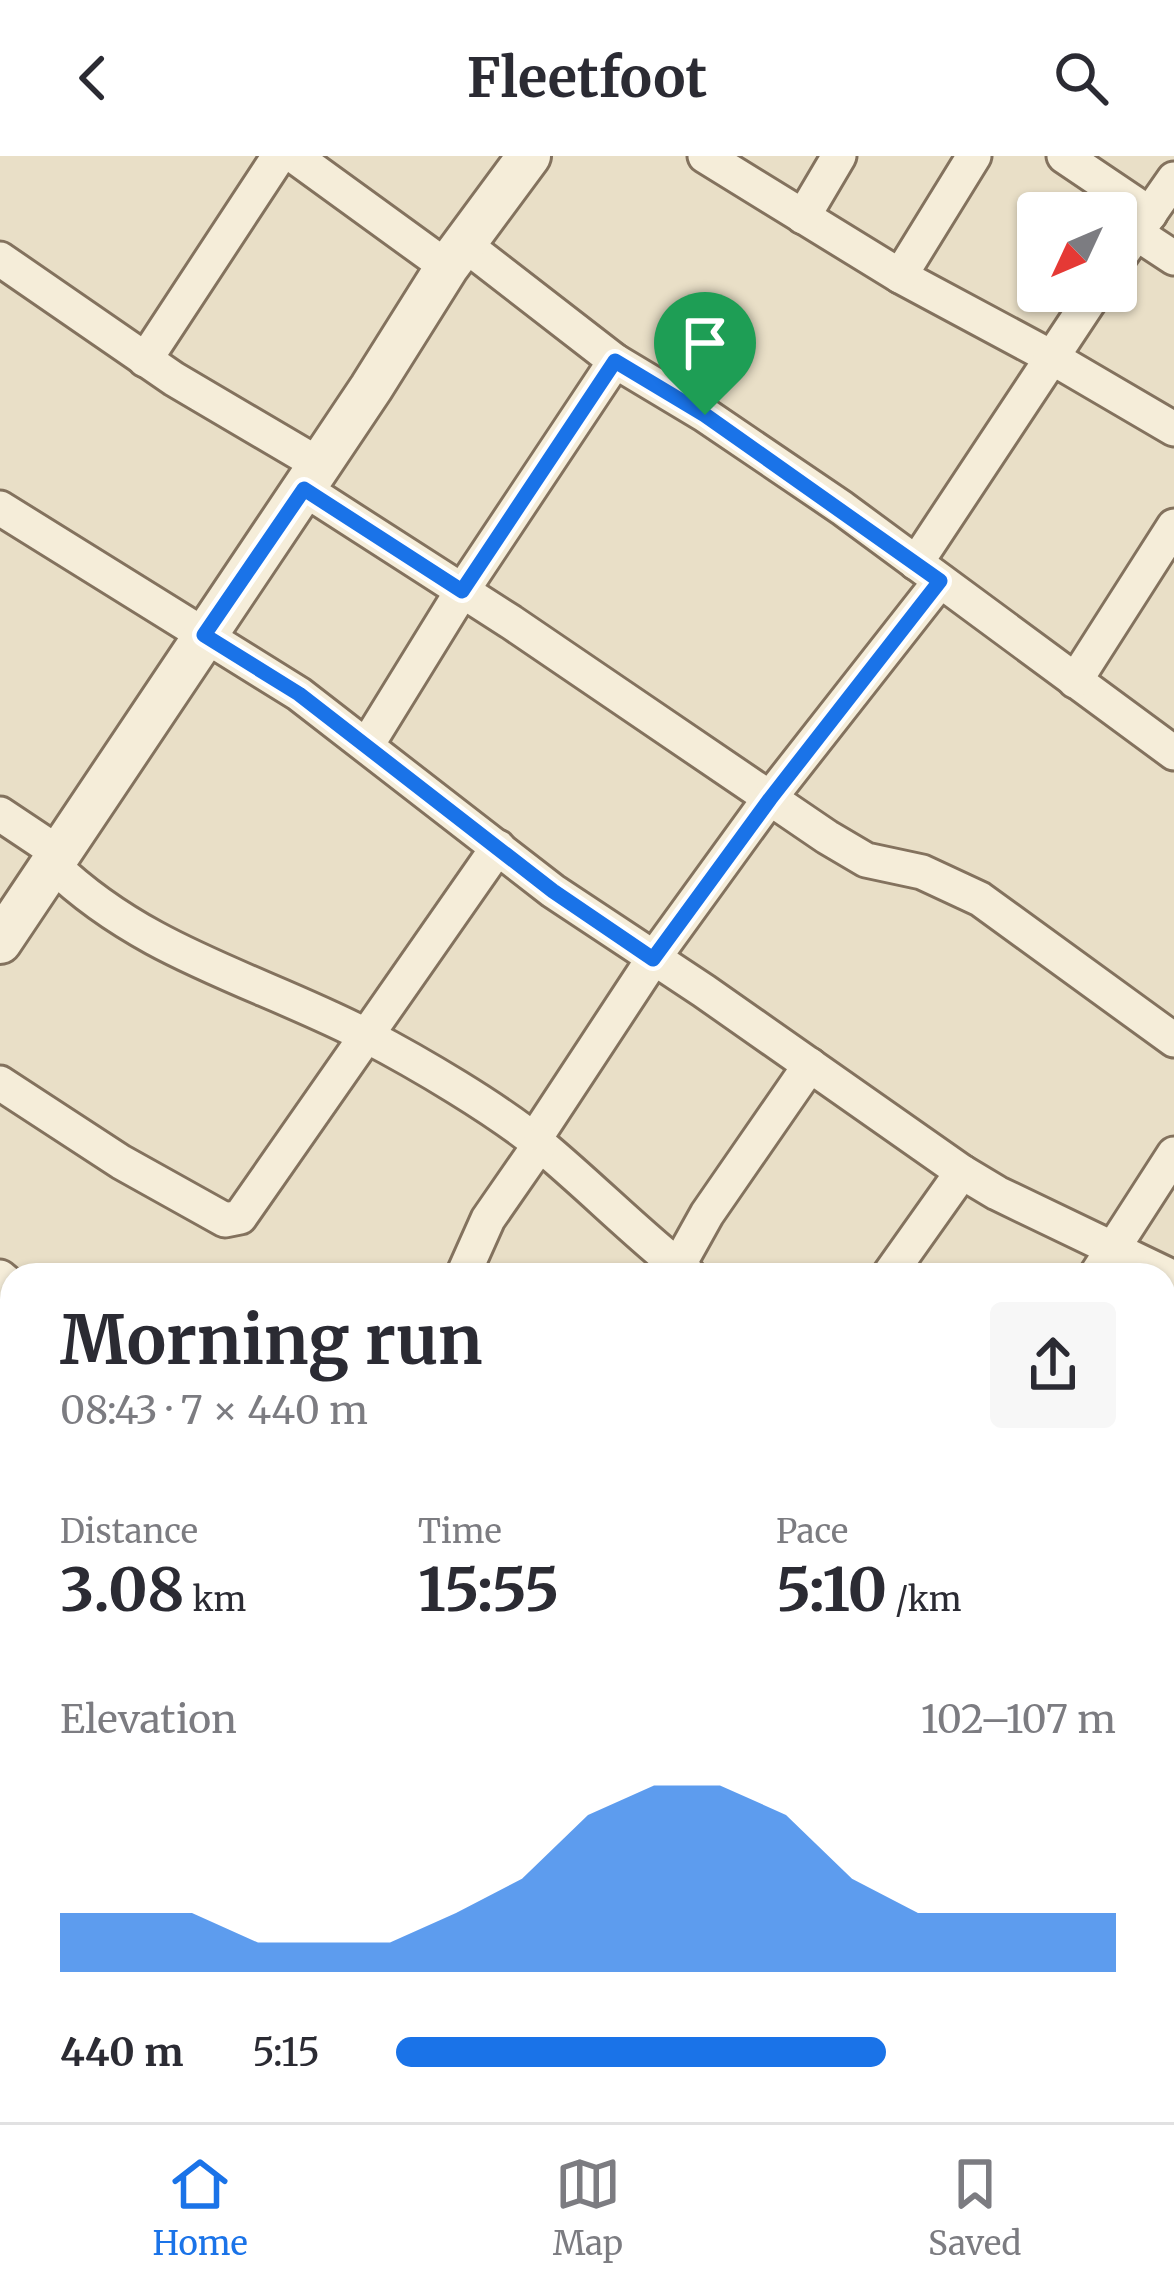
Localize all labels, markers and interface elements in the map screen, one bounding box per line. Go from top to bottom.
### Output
text: Fleetfoot [467,44,707,112]
icon: back [60,45,126,111]
icon: search [1048,45,1114,111]
north arrow [1017,192,1137,312]
map controls [1017,192,1137,312]
pin [654,292,756,415]
icon: arrive [672,310,738,376]
text: Morning run [60,1299,483,1382]
button: share [990,1302,1116,1428]
text: 08:43 · 7 × 440 m [60,1386,368,1435]
text: Distance [60,1511,198,1552]
text: Time [418,1511,502,1552]
text: Pace [776,1511,848,1552]
text: 3.08 [60,1552,185,1627]
text: 15:55 [418,1552,559,1627]
text: 5:10 [776,1552,887,1627]
text: km [185,1579,246,1620]
text: /km [887,1579,962,1620]
text: Elevation [60,1695,237,1744]
text: 102–107 m [921,1695,1116,1744]
text: 440 m [60,2028,183,2077]
text: 5:15 [252,2028,320,2077]
tab: Home [153,2151,248,2264]
tab: Map [553,2151,623,2264]
tab: Saved [928,2151,1022,2264]

